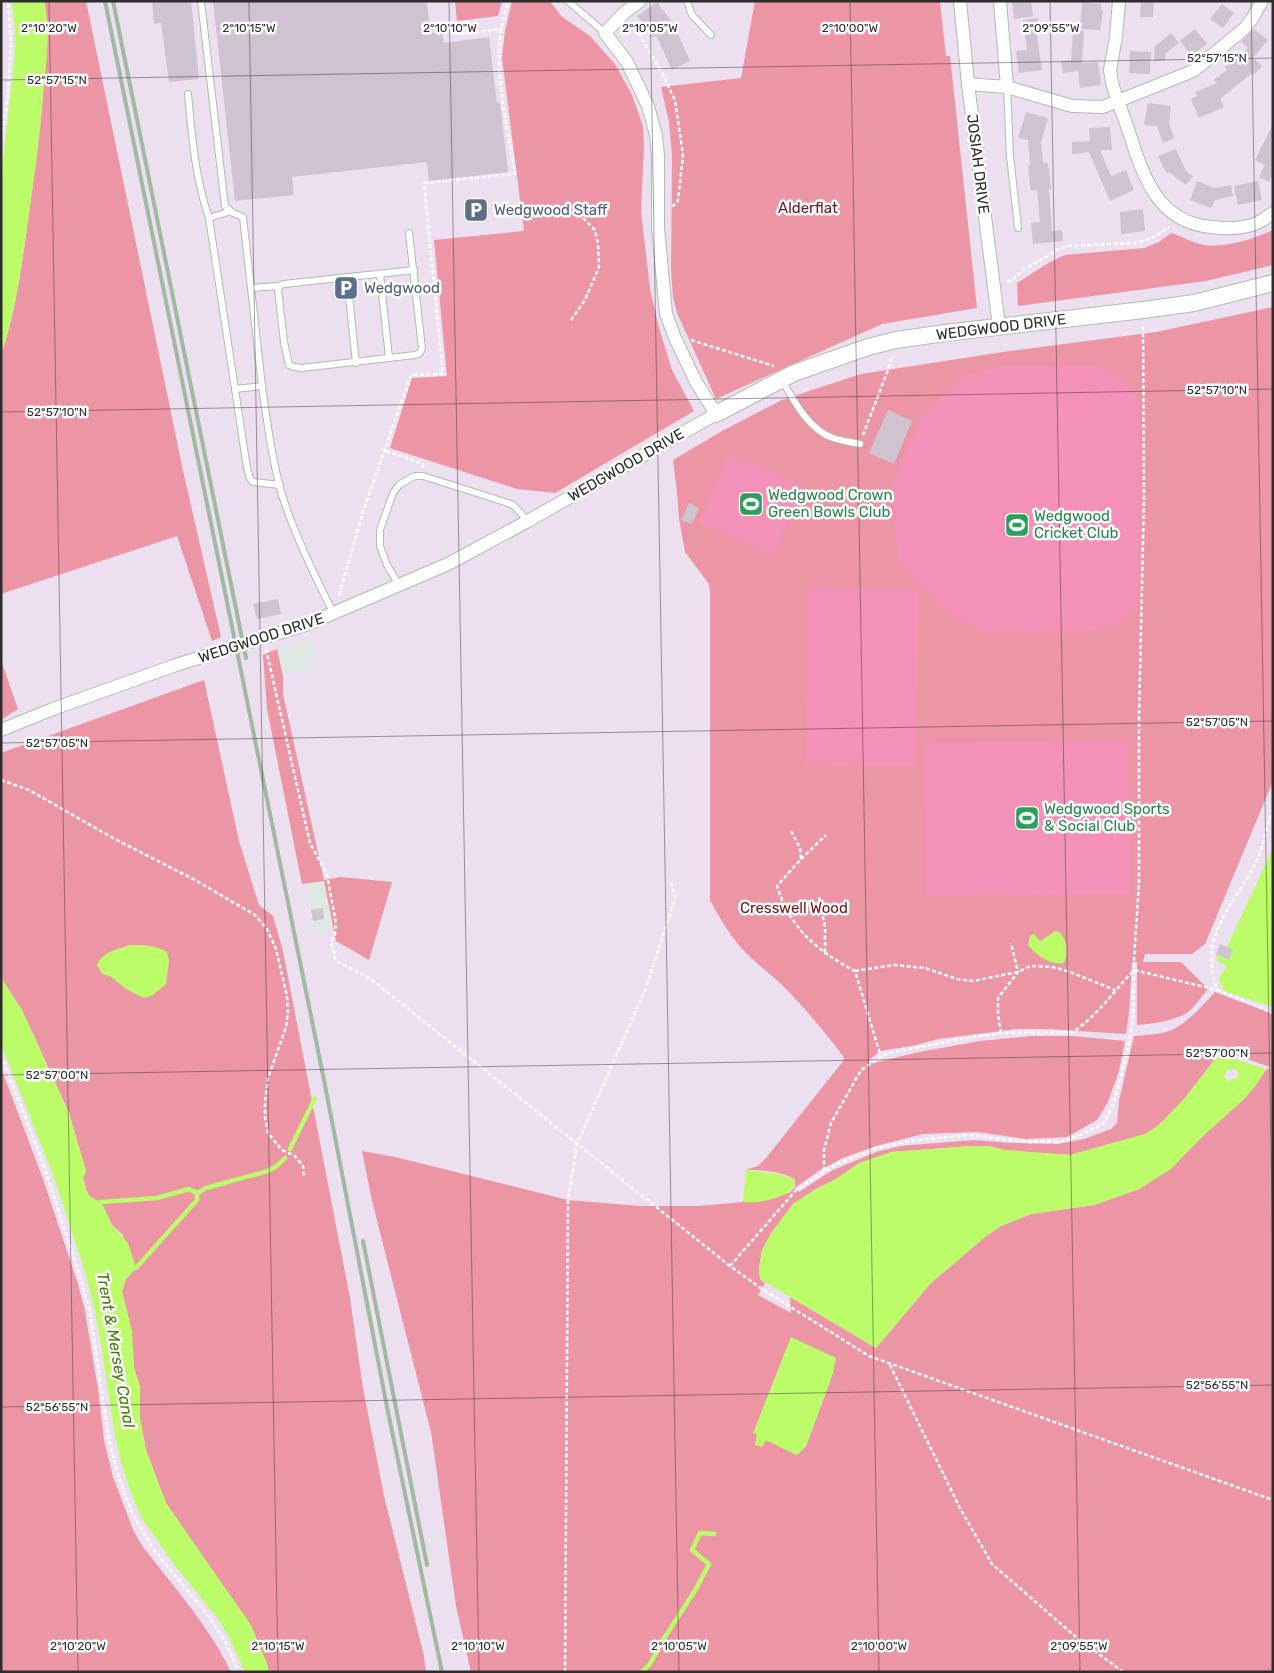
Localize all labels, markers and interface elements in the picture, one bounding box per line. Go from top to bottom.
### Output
text: 2°10'20"W [21,21,77,35]
text: 2°10'15"W [222,21,276,35]
text: 2°10'10"W [423,21,477,35]
text: 2°10'05"W [622,21,678,35]
text: 2°10'00"W [822,21,879,35]
text: 2°09'55"W [1022,21,1080,35]
text: 52°57'15"N [1187,51,1247,65]
text: 52°57'15"N [27,73,87,87]
street label: JOSIAH DRIVE [963,113,993,215]
parking icon: Wedgwood Staff [463,197,489,223]
park label: Alderflat [778,199,838,217]
place label: Wedgwood Staff [494,201,608,219]
parking icon: Wedgwood [333,275,359,301]
place label: Wedgwood [364,279,440,297]
street label: WEDGWOOD DRIVE [935,310,1067,344]
text: 52°57'10"N [1187,383,1247,397]
text: 52°57'10"N [27,405,87,419]
street label: WEDGWOOD DRIVE [565,424,687,506]
place label: Wedgwood Crown Green Bowls Club [768,486,893,521]
sports icon: Wedgwood Crown Green Bowls Club [738,491,764,517]
place label: Wedgwood Cricket Club [1034,507,1119,542]
sports icon: Wedgwood Cricket Club [1004,512,1030,538]
street label: WEDGWOOD DRIVE [196,609,326,667]
text: 52°57'05"N [1186,715,1248,729]
text: 52°57'05"N [26,736,88,750]
place label: Wedgwood Sports & Social Club [1044,800,1170,835]
sports icon: Wedgwood Sports & Social Club [1014,805,1040,831]
park label: Cresswell Wood [740,899,848,917]
text: 52°57'00"N [1186,1046,1248,1060]
text: 52°57'00"N [26,1068,88,1082]
water label: Trent & Mersey Canal [93,1271,139,1430]
text: 52°56'55"N [1186,1378,1248,1392]
text: 52°56'55"N [26,1400,88,1414]
text: 2°10'20"W [50,1639,106,1653]
text: 2°10'15"W [251,1639,305,1653]
text: 2°10'10"W [451,1639,505,1653]
text: 2°10'05"W [651,1639,707,1653]
text: 2°10'00"W [851,1639,908,1653]
text: 2°09'55"W [1050,1639,1108,1653]

